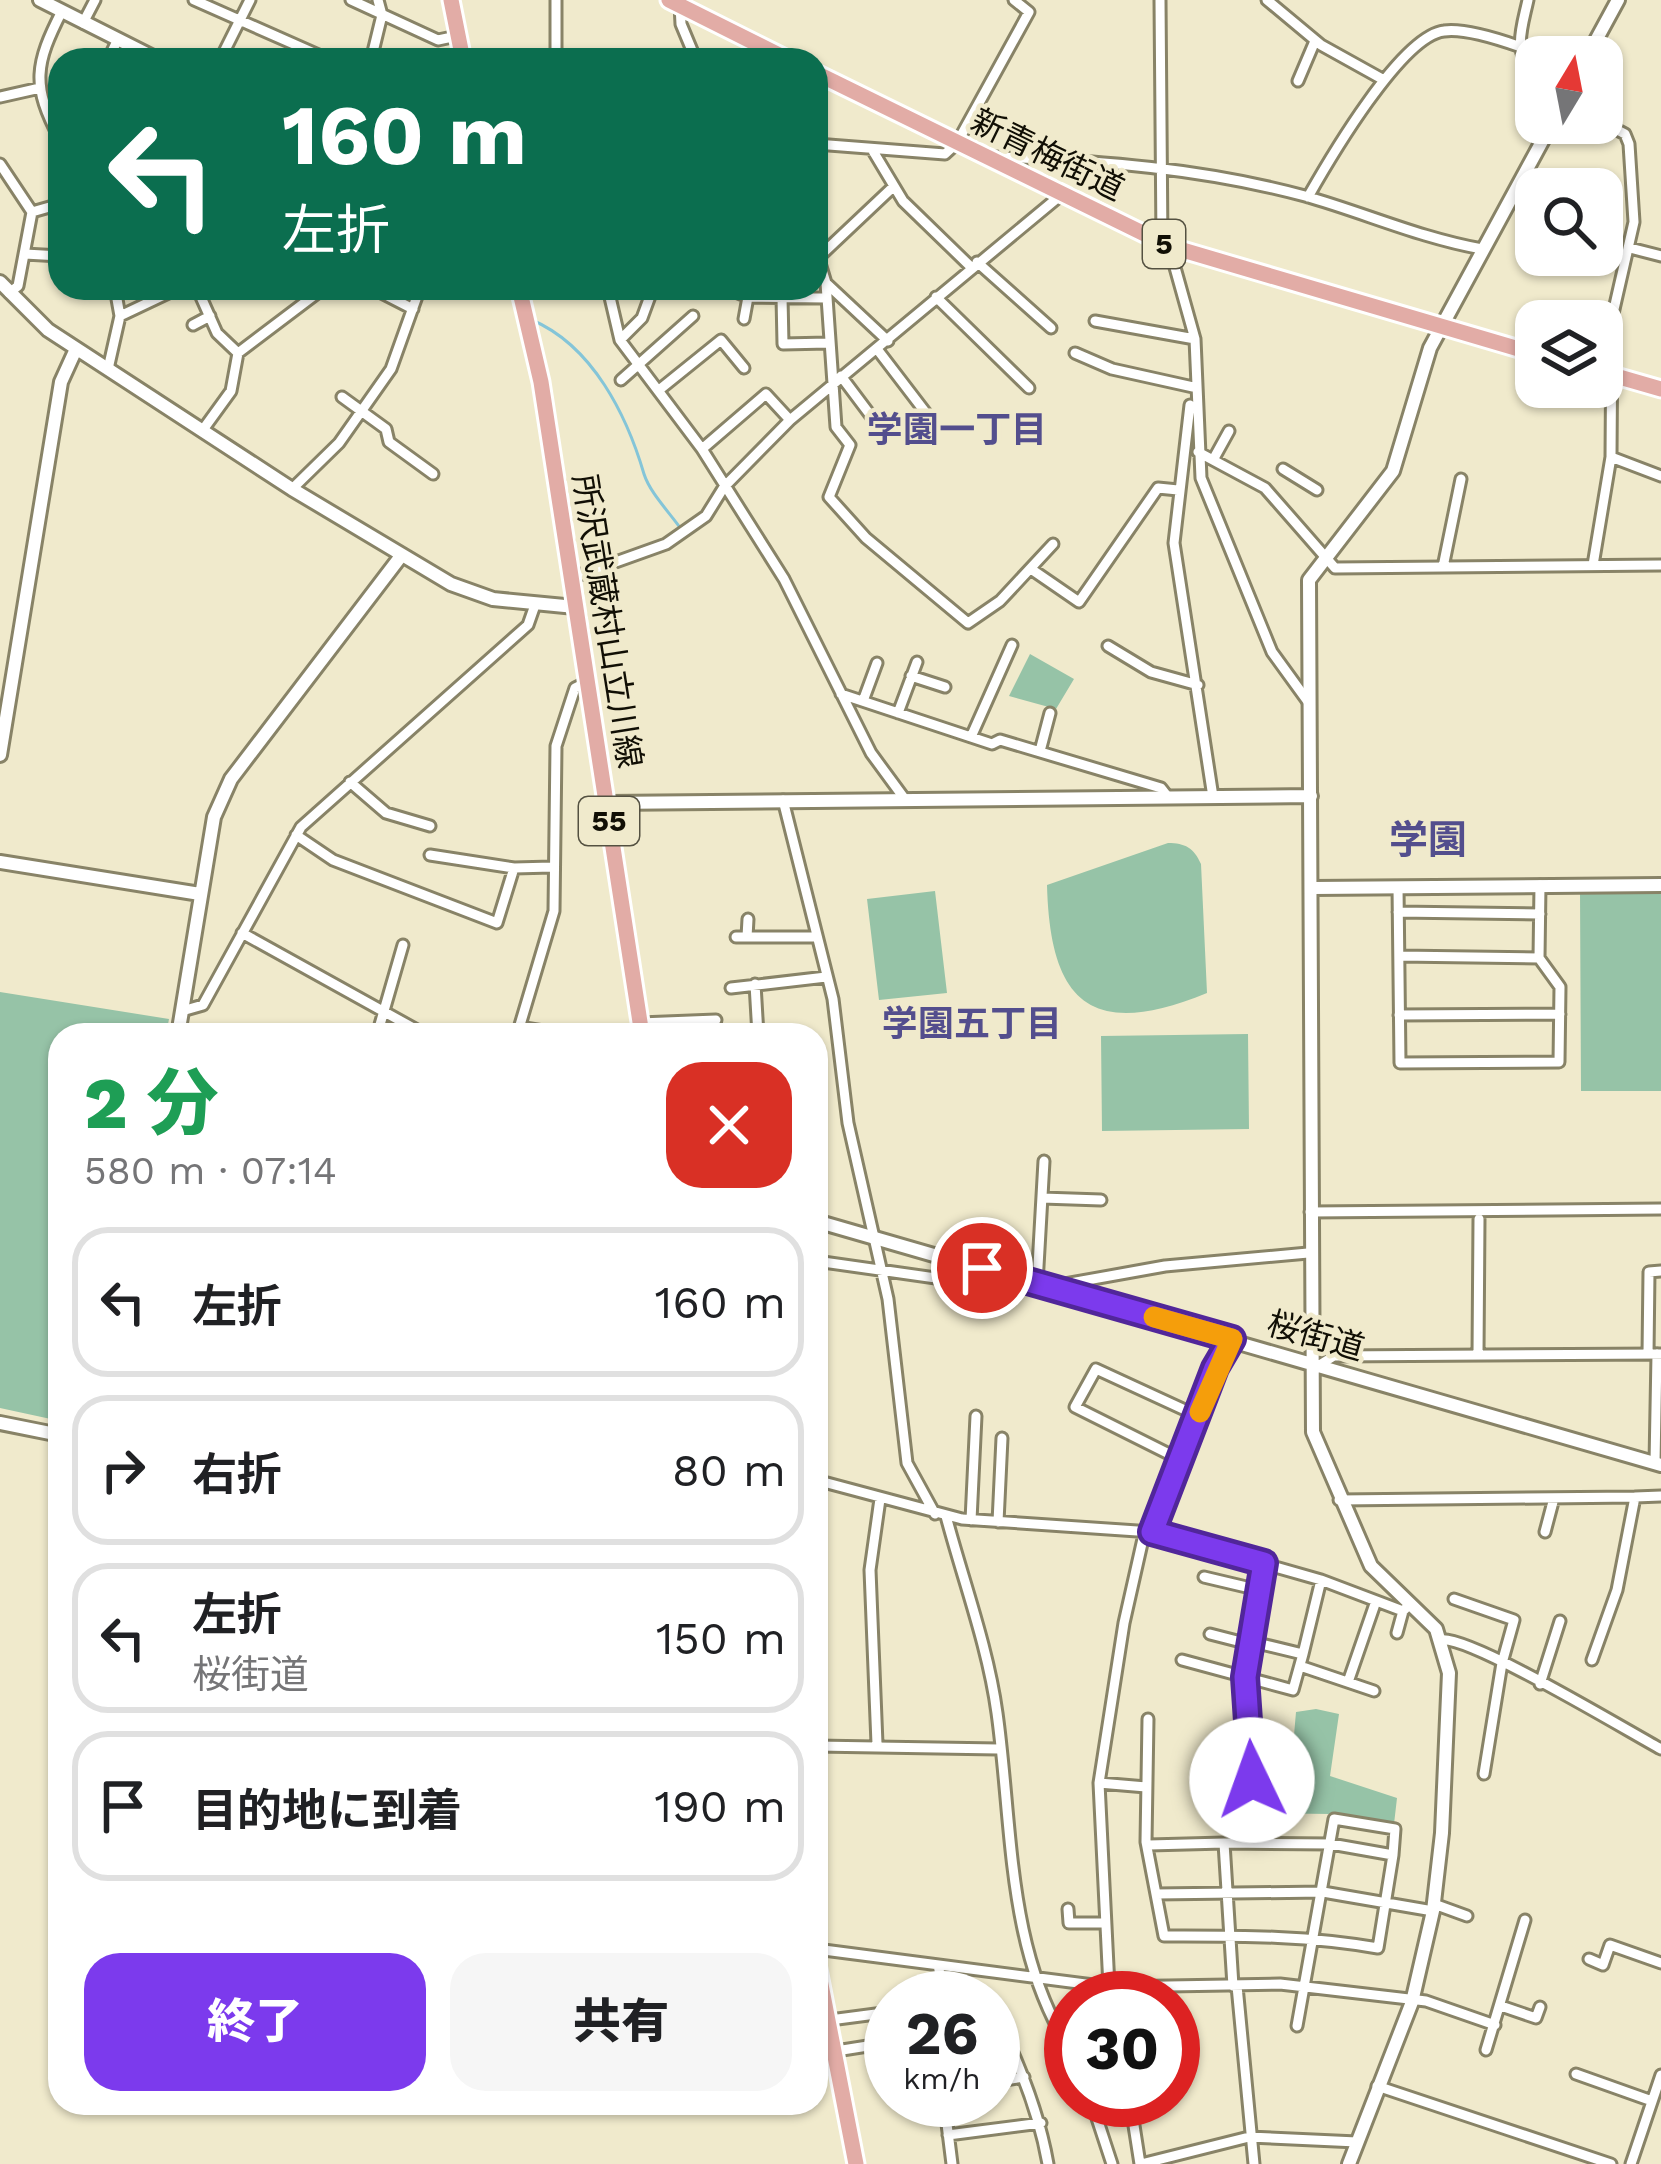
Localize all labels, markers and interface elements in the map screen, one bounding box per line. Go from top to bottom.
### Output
north arrow [1515,36,1623,144]
map controls [1515,36,1623,408]
text: 160 m [282,86,527,184]
icon: left [84,96,240,252]
street label: 新青梅街道 [965,101,1130,208]
button: search [1515,168,1623,276]
text: 左折 [282,199,390,262]
road number: 5 [1143,220,1185,268]
button: layers [1515,300,1623,408]
district label: 学園一丁目 [867,409,1047,451]
street label: 所沢武蔵村山立川線 [565,471,650,771]
road number: 55 [579,797,639,845]
district label: 学園 [1389,817,1467,862]
district label: 学園五丁目 [882,1003,1062,1045]
text: 2 分 [84,1061,219,1145]
button: close [666,1062,792,1188]
text: 580 m · 07:14 [84,1148,337,1193]
pin [931,1217,1033,1319]
icon: arrive [949,1235,1015,1301]
icon: left [90,1269,156,1335]
text: 160 m [655,1276,786,1329]
text: 左折 [192,1280,282,1333]
street label: 桜街道 [1263,1303,1369,1368]
icon: right [90,1437,156,1503]
text: 80 m [672,1444,786,1497]
text: 右折 [192,1448,282,1501]
text: 左折 [192,1588,282,1641]
icon: left [90,1605,156,1671]
text: 150 m [656,1612,786,1665]
text: 桜街道 [192,1652,309,1697]
position arrow [1189,1717,1315,1843]
icon: arrive [90,1773,156,1839]
text: 190 m [654,1780,786,1833]
text: 目的地に到着 [192,1784,462,1837]
button: 終了 [84,1953,426,2091]
button: 共有 [450,1953,792,2091]
speed limit sign: 30 [1044,1971,1200,2127]
text: 26 [906,1998,978,2069]
text: km/h [903,2061,981,2096]

